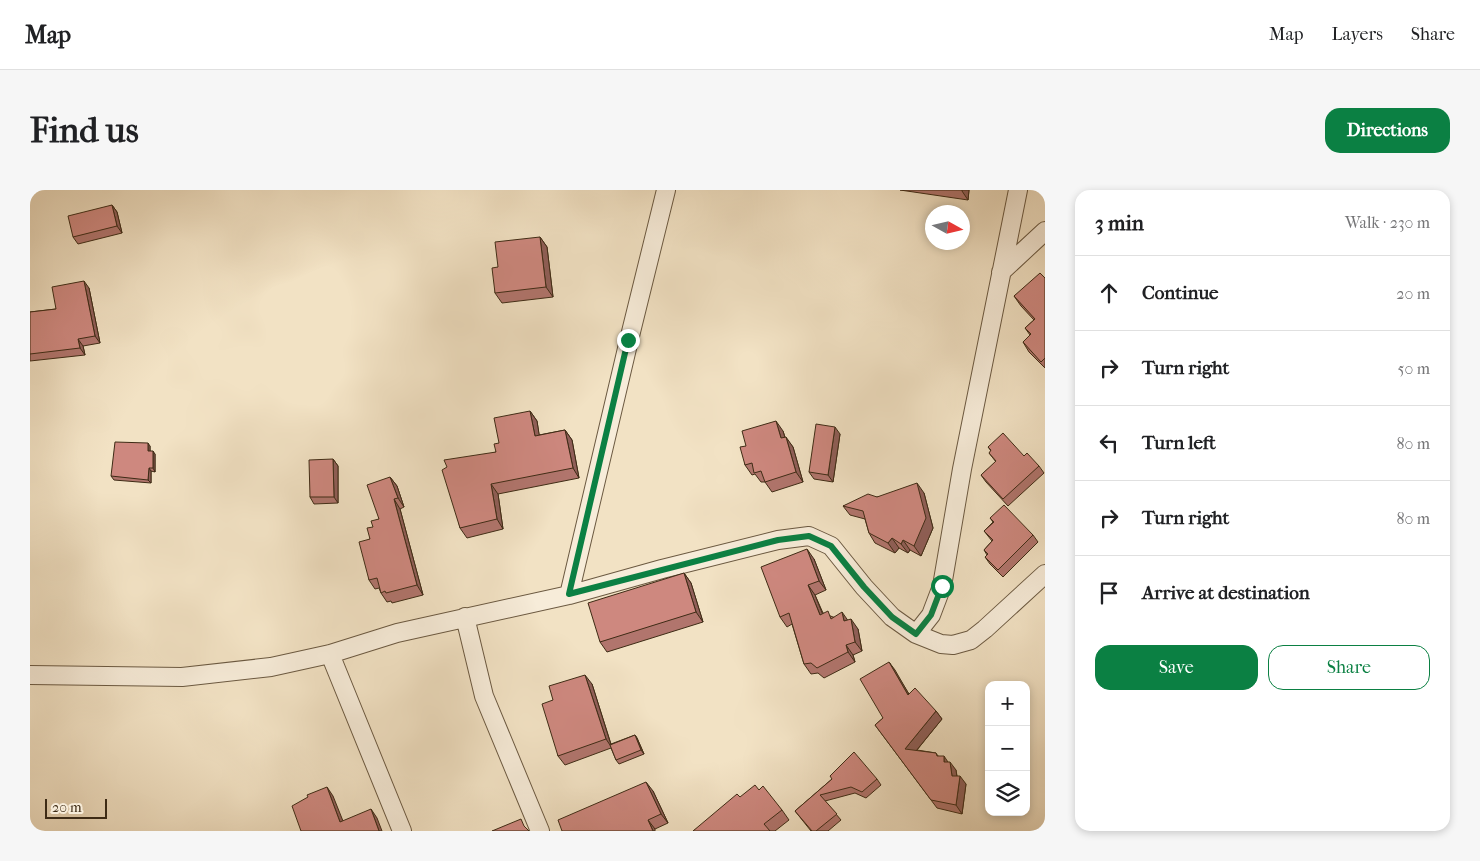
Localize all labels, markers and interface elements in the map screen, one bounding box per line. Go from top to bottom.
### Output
text: Map [25,21,71,49]
text: Map [1269,24,1303,45]
text: Layers [1331,24,1383,45]
text: Share [1411,24,1455,45]
button: Directions [1325,108,1450,153]
text: Find us [30,110,139,151]
north arrow [925,205,970,250]
text: 3 min [1095,211,1144,235]
text: Walk · 230 m [1345,213,1430,232]
icon: ahead [1095,279,1123,307]
text: Continue [1142,282,1218,304]
text: 20 m [1396,284,1430,303]
route end [617,329,640,352]
icon: right [1095,354,1123,382]
text: Turn right [1142,357,1229,379]
text: 50 m [1398,359,1430,378]
icon: left [1095,429,1123,457]
text: Turn left [1142,432,1216,454]
text: 80 m [1396,434,1430,453]
icon: right [1095,504,1123,532]
text: Turn right [1142,507,1229,529]
text: 80 m [1396,509,1430,528]
route start [931,575,954,598]
icon: arrive [1095,579,1123,607]
text: Arrive at destination [1142,582,1310,604]
button: Save [1095,645,1258,690]
button: Share [1268,645,1430,690]
map controls [985,681,1030,816]
button: + [985,681,1030,726]
button: − [985,726,1030,771]
button: layers [985,771,1030,816]
scale bar [45,796,108,819]
text: 20 m [52,799,82,816]

